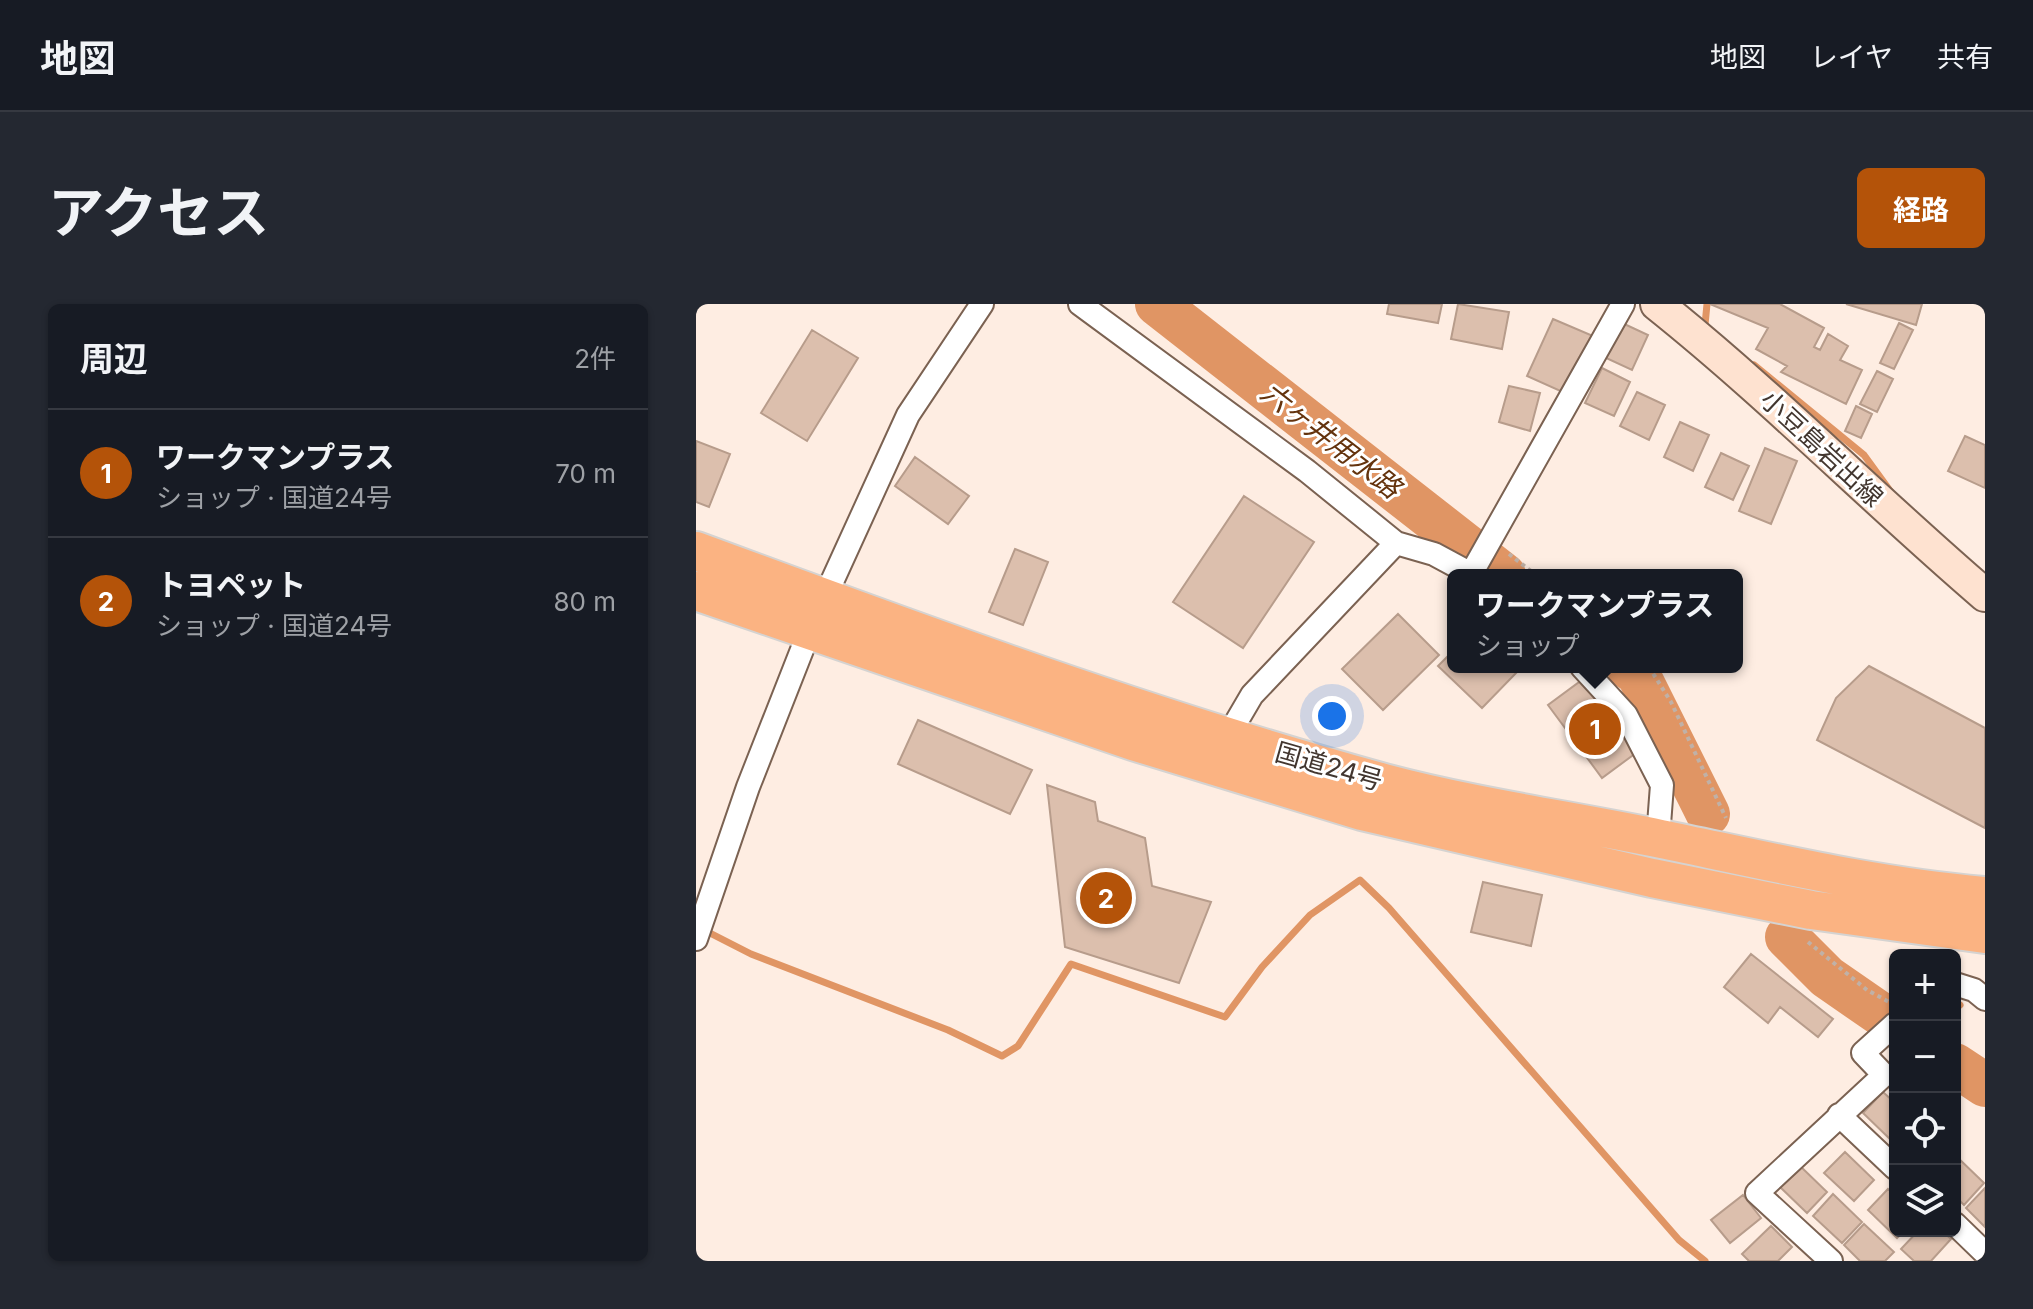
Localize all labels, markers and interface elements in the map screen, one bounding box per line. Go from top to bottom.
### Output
text: 地図 [40,35,116,81]
text: 地図 [1710,40,1766,74]
text: レイヤ [1810,40,1893,74]
text: 共有 [1937,40,1993,74]
button: 経路 [1857,168,1985,248]
text: アクセス [48,179,269,247]
text: 周辺 [80,338,148,379]
text: 2件 [574,343,616,374]
water label: 六ヶ井用水路 [1254,375,1409,506]
street label: 小豆島岩出線 [1754,383,1890,513]
text: ワークマンプラス [156,439,395,475]
text: 1 [100,458,112,489]
text: 70 m [555,458,616,489]
text: ショップ · 国道24号 [156,482,392,513]
text: トヨペット [156,567,306,603]
popup [1447,569,1743,673]
text: 2 [98,586,114,617]
text: 80 m [553,586,616,617]
text: ワークマンプラス [1476,587,1714,623]
text: ショップ · 国道24号 [156,610,392,641]
text: ショップ [1476,630,1580,661]
your location [1312,696,1352,736]
pin: 1 [1569,699,1621,759]
street label: 国道24号 [1272,736,1386,796]
pin: 2 [1080,868,1132,928]
map controls [1889,949,1961,1237]
button: + [1889,949,1961,1021]
button: − [1889,1021,1961,1093]
button: locate [1889,1093,1961,1165]
button: layers [1889,1165,1961,1237]

